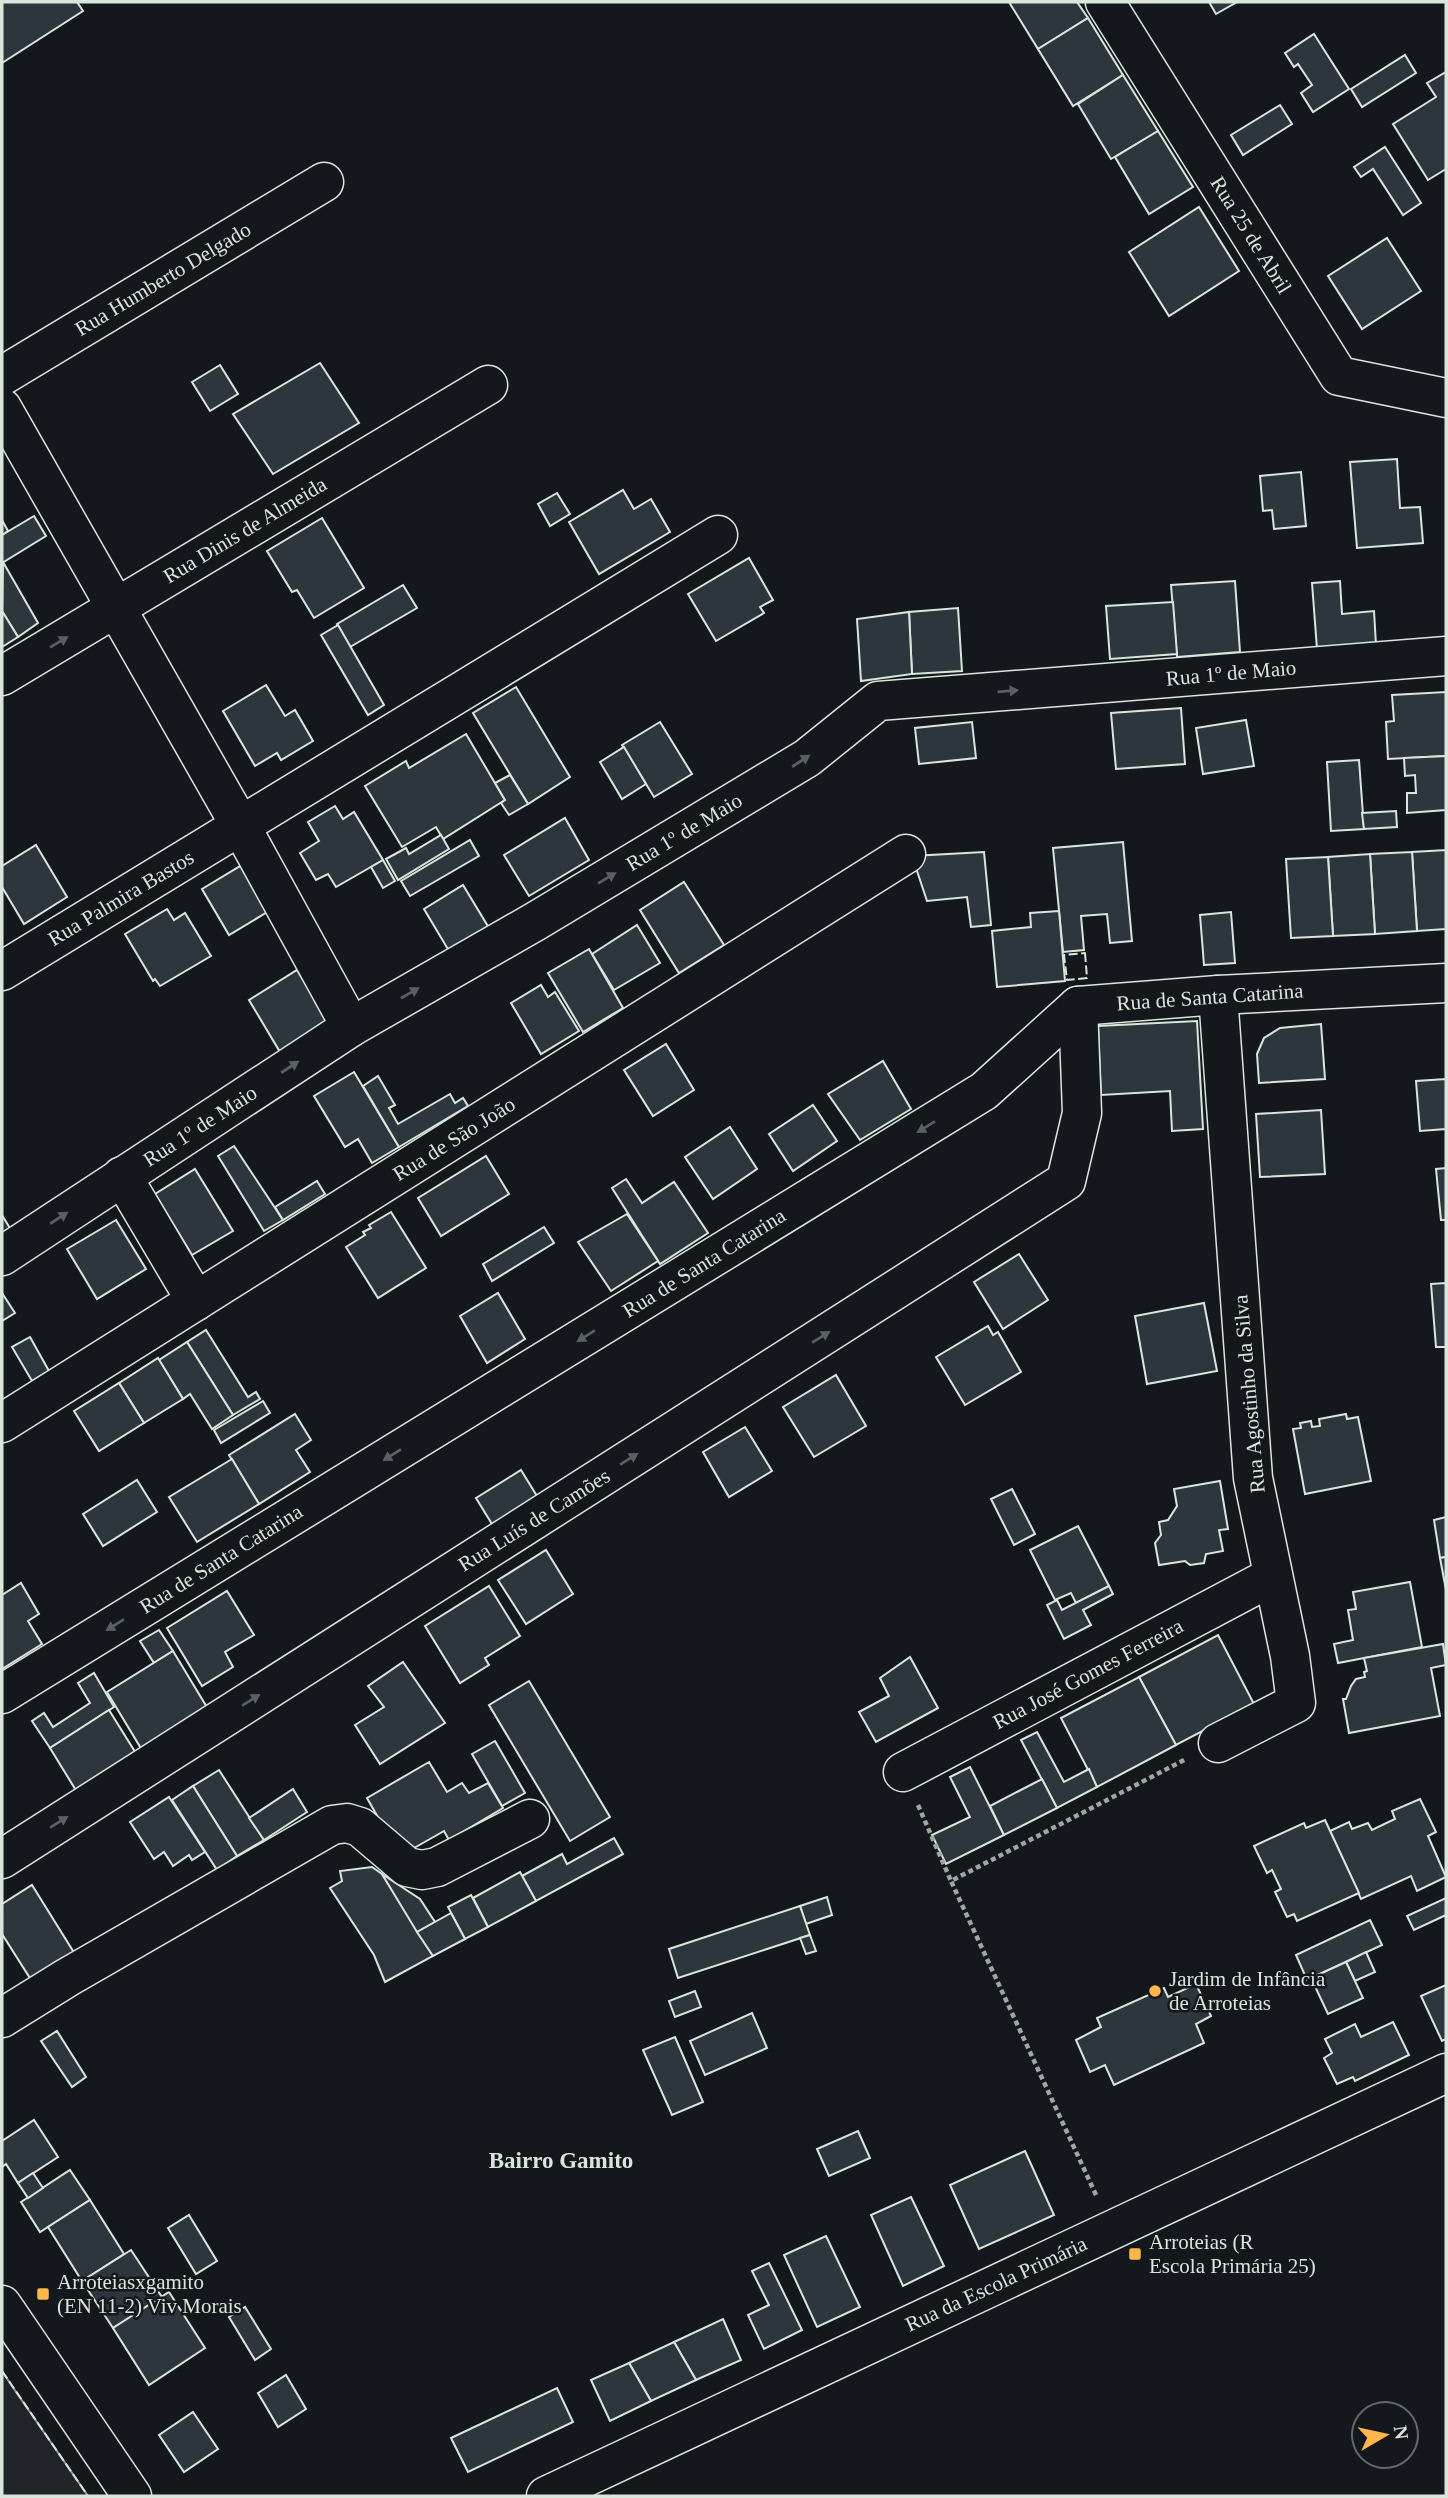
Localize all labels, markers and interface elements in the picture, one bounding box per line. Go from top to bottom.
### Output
street label: Rua 25 de Abril [1205,172,1297,298]
street label: Rua Humberto Delgado [71,217,255,341]
street label: Rua Dinis de Almeida [159,471,332,588]
one-way arrow [49,635,68,648]
street label: Rua 1º de Maio [1165,655,1297,691]
one-way arrow [997,685,1019,696]
one-way arrow [792,754,811,767]
street label: Rua 1º de Maio [622,788,746,876]
street label: Rua Palmira Bastos [44,845,198,951]
one-way arrow [597,872,616,885]
street label: Rua de Santa Catarina [1116,978,1305,1015]
one-way arrow [400,987,420,999]
one-way arrow [280,1060,300,1073]
street label: Rua 1º de Maio [139,1080,261,1172]
street label: Rua de São João [389,1092,519,1186]
one-way arrow [917,1121,936,1133]
street label: Rua de Santa Catarina [618,1203,790,1323]
one-way arrow [50,1211,68,1225]
street label: Rua Agostinho da Silva [1228,1293,1270,1494]
one-way arrow [576,1329,595,1342]
one-way arrow [812,1330,830,1344]
one-way arrow [382,1448,402,1461]
one-way arrow [619,1453,639,1466]
street label: Rua Luís de Camões [454,1464,614,1576]
street label: Rua de Santa Catarina [135,1499,307,1619]
street label: Rua José Gomes Ferreira [989,1613,1188,1734]
one-way arrow [105,1618,124,1631]
one-way arrow [242,1693,261,1706]
one-way arrow [50,1816,69,1829]
place label: Jardim de Infância de Arroteias [1169,1967,1326,2015]
marker: Jardim de Infância de Arroteias [1147,1983,1163,1999]
district label: Bairro Gamito [489,2148,633,2173]
place label: Arroteias (R Escola Primária 25) [1149,2230,1316,2278]
street label: Rua da Escola Primária [901,2231,1091,2337]
marker: Arroteias (R Escola Primária 25) [1127,2246,1143,2262]
place label: Arroteiasxgamito (EN 11-2) Viv Morais [57,2270,242,2318]
marker: Arroteiasxgamito (EN 11-2) Viv Morais [35,2286,51,2302]
north arrow [1350,2400,1420,2470]
text: N [1390,2424,1413,2441]

